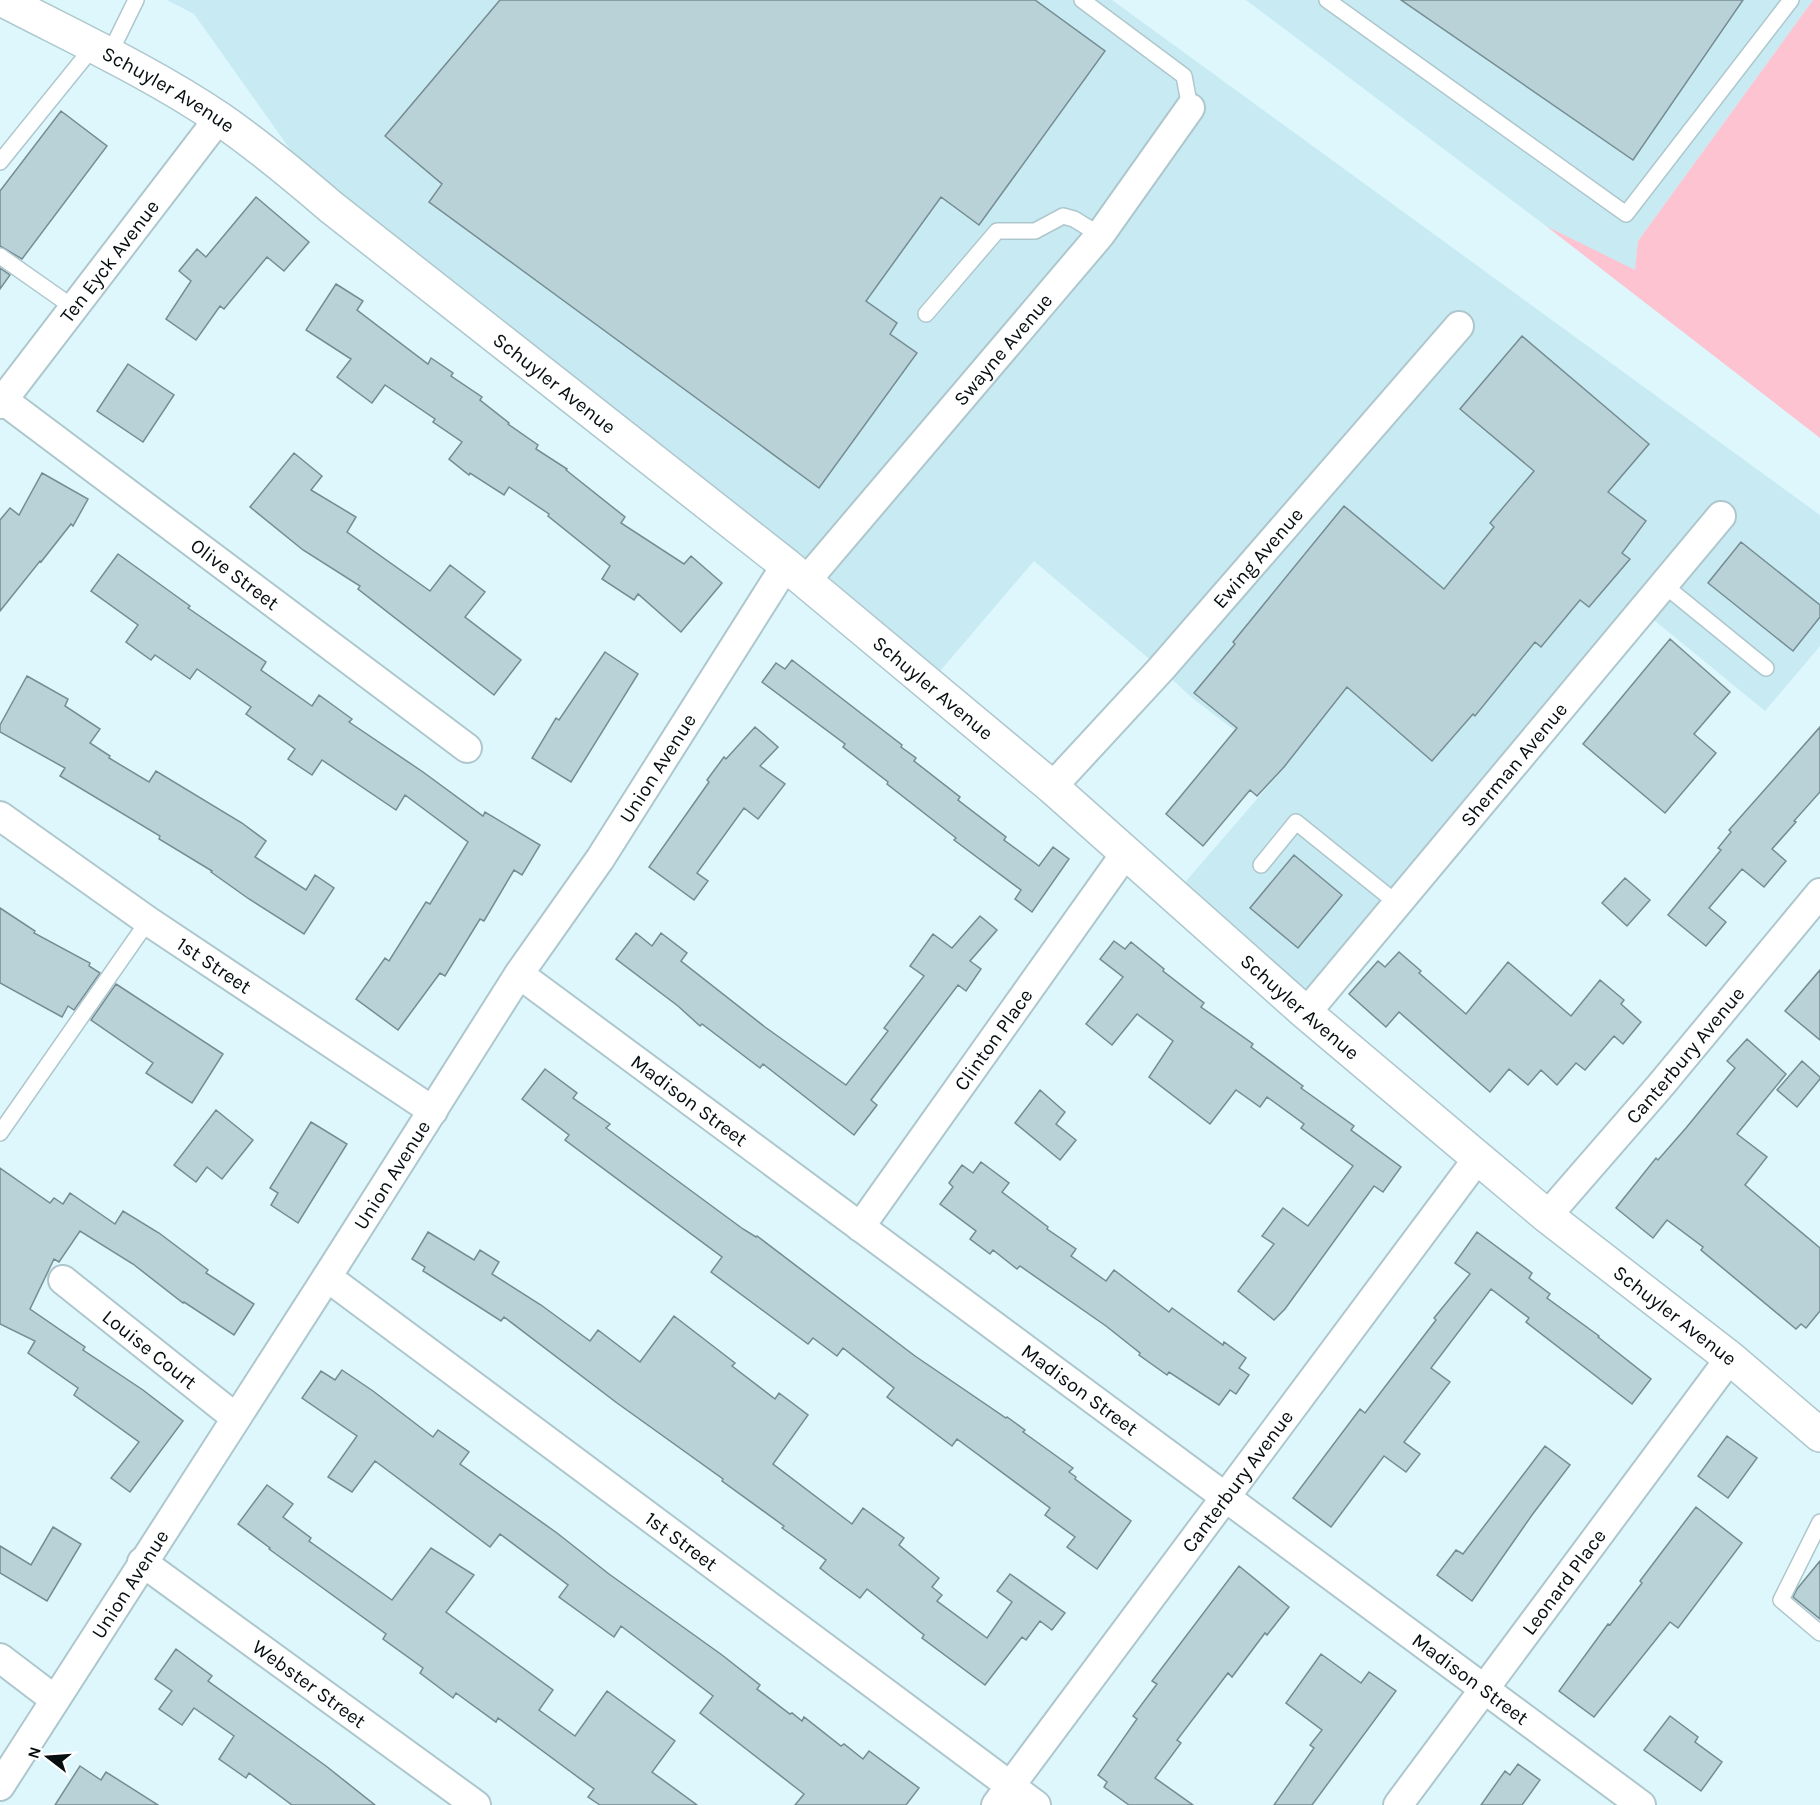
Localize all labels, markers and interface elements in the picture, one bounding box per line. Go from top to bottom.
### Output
street label: Schuyler Avenue [98,41,239,137]
street label: Ten Eyck Avenue [55,195,164,327]
street label: Swayne Avenue [949,289,1057,410]
street label: Schuyler Avenue [489,328,621,438]
street label: Ewing Avenue [1208,503,1308,613]
street label: Olive Street [186,533,284,615]
street label: Schuyler Avenue [868,631,998,745]
street label: Sherman Avenue [1455,698,1572,831]
street label: Union Avenue [614,709,701,827]
street label: 1st Street [173,932,256,998]
street label: Schuyler Avenue [1236,949,1364,1064]
street label: Canterbury Avenue [1621,982,1749,1128]
street label: Clinton Place [949,984,1037,1095]
street label: Madison Street [627,1050,752,1151]
street label: Union Avenue [349,1116,435,1234]
street label: Schuyler Avenue [1609,1260,1742,1370]
street label: Louise Court [98,1305,202,1394]
street label: Madison Street [1017,1339,1143,1440]
street label: Canterbury Avenue [1177,1405,1298,1557]
street label: 1st Street [641,1507,723,1576]
street label: Leonard Place [1517,1524,1611,1639]
street label: Union Avenue [86,1525,173,1643]
street label: Madison Street [1408,1628,1534,1730]
street label: Webster Street [248,1635,371,1733]
north arrow [18,1727,78,1787]
text: N [23,1744,45,1761]

